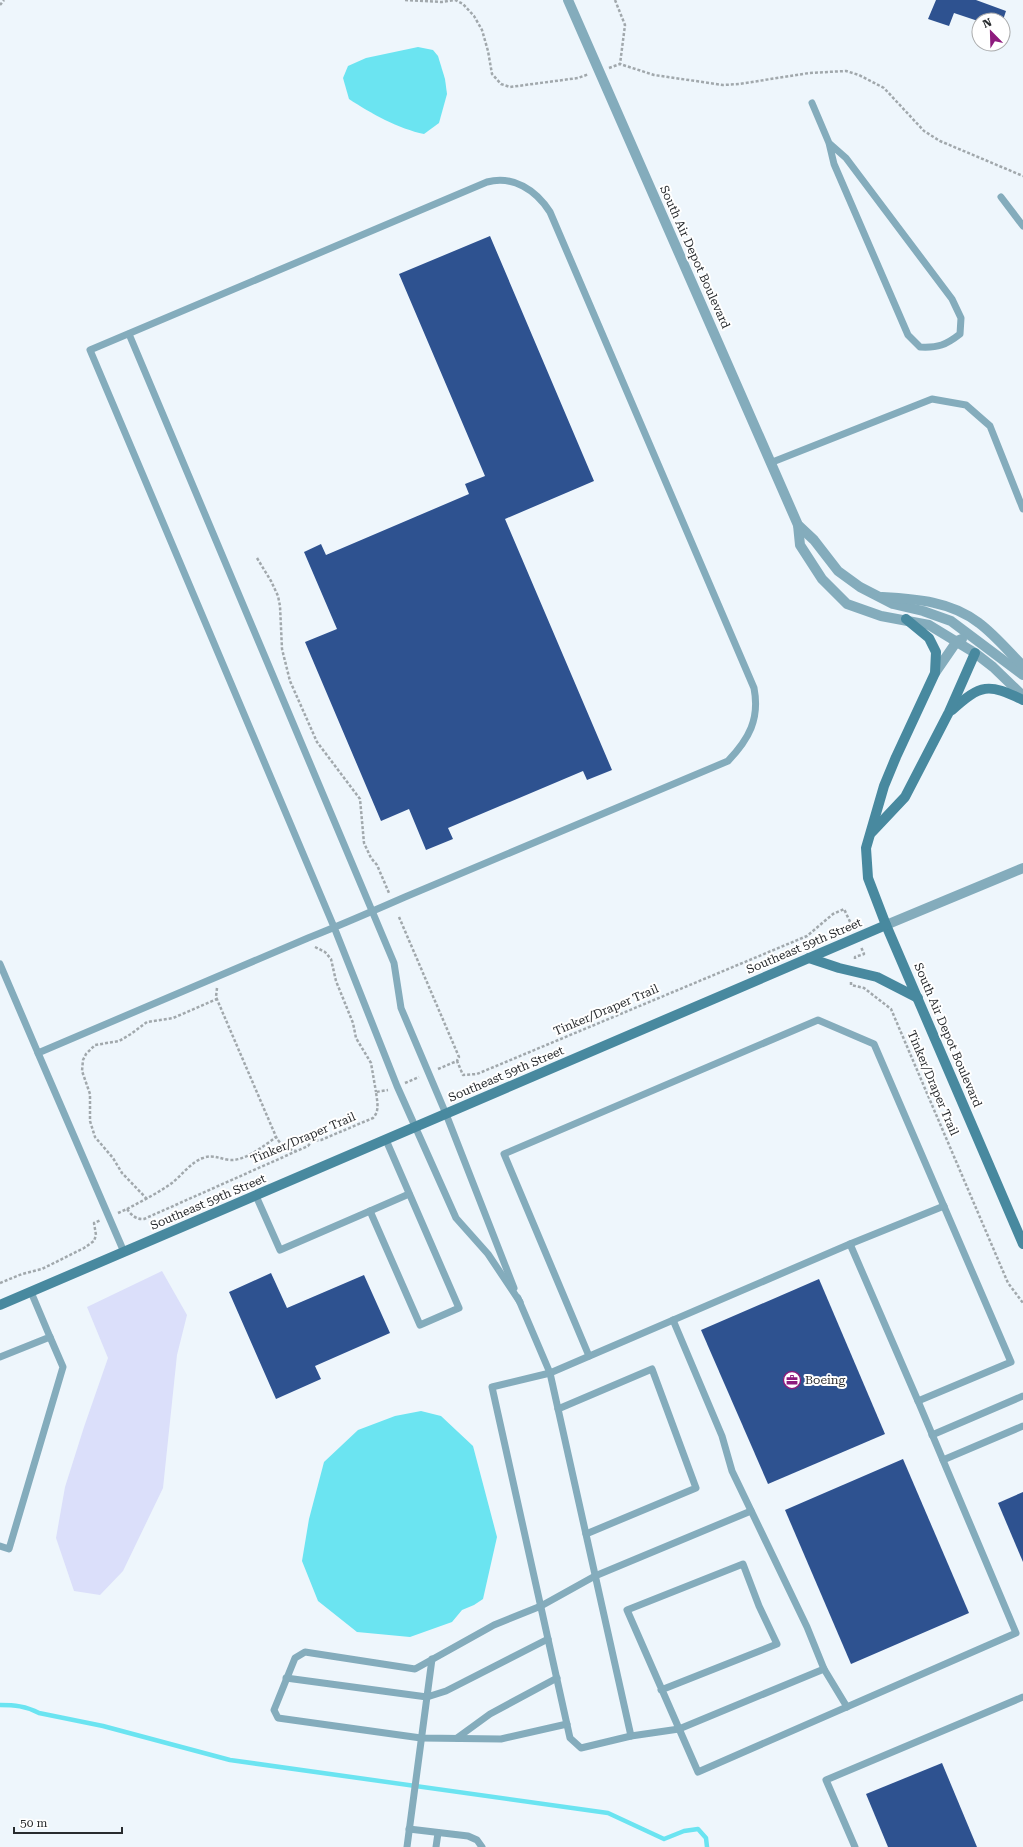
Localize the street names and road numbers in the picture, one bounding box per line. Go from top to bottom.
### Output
street label: South Air Depot Boulevard [657,183,733,331]
street label: Southeast 59th Street [744,915,864,977]
street label: South Air Depot Boulevard [911,961,985,1110]
street label: Tinker/Draper Trail [551,981,661,1038]
street label: Tinker/Draper Trail [905,1028,962,1138]
street label: Southeast 59th Street [446,1043,566,1105]
street label: Tinker/Draper Trail [248,1109,358,1166]
street label: Southeast 59th Street [148,1171,268,1233]

